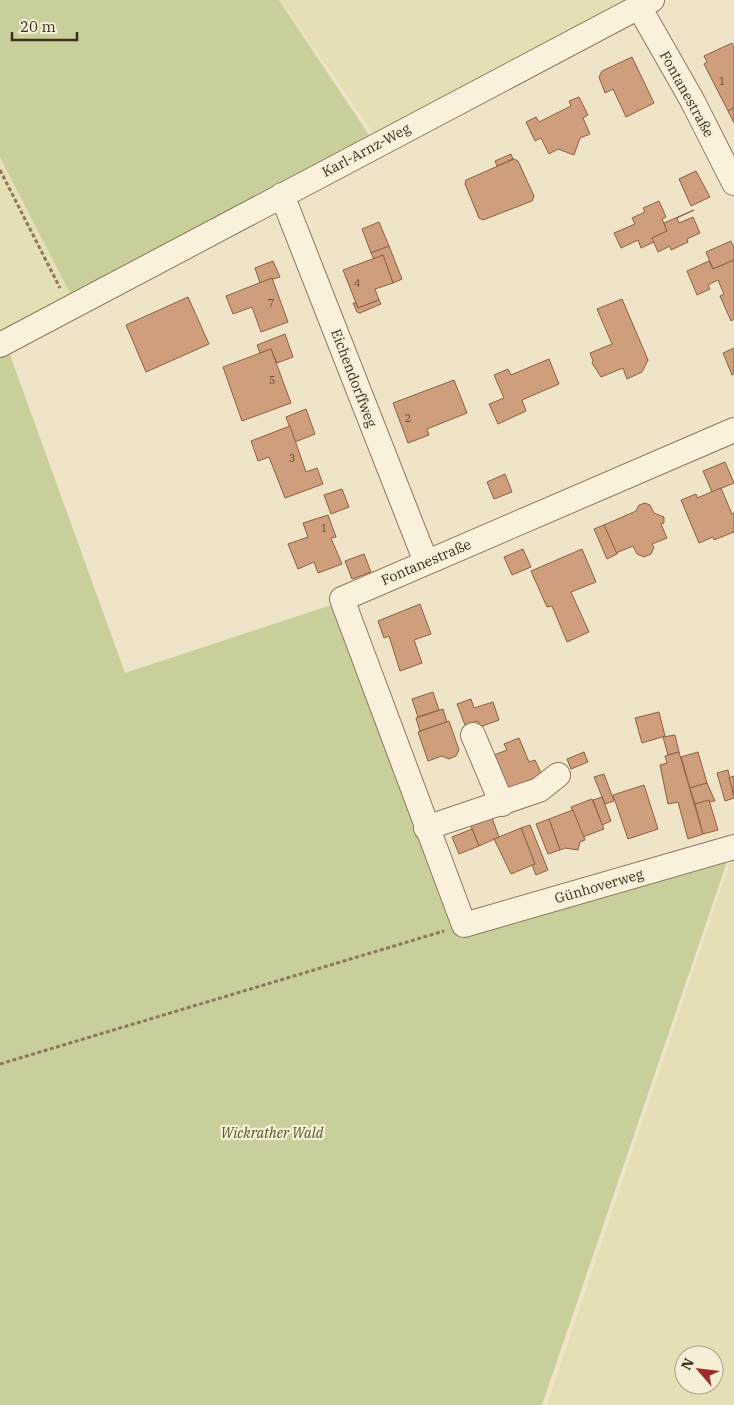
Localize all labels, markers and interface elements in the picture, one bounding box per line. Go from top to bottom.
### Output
scale bar [12,10,78,42]
text: 20 m [20,17,56,36]
street label: Fontanestraße [656,48,718,140]
house number: 1 [719,74,725,88]
street label: Karl-Arnz-Weg [319,119,414,181]
house number: 4 [354,276,361,290]
house number: 7 [268,296,274,310]
street label: Eichendorffweg [327,326,381,430]
house number: 5 [269,373,275,387]
house number: 2 [405,411,411,425]
house number: 3 [289,451,295,465]
house number: 1 [321,521,327,535]
street label: Fontanestraße [378,535,474,589]
street label: Günhoverweg [553,865,646,907]
park label: Wickrather Wald [221,1124,324,1142]
north arrow [674,1345,724,1395]
text: N [677,1355,698,1373]

